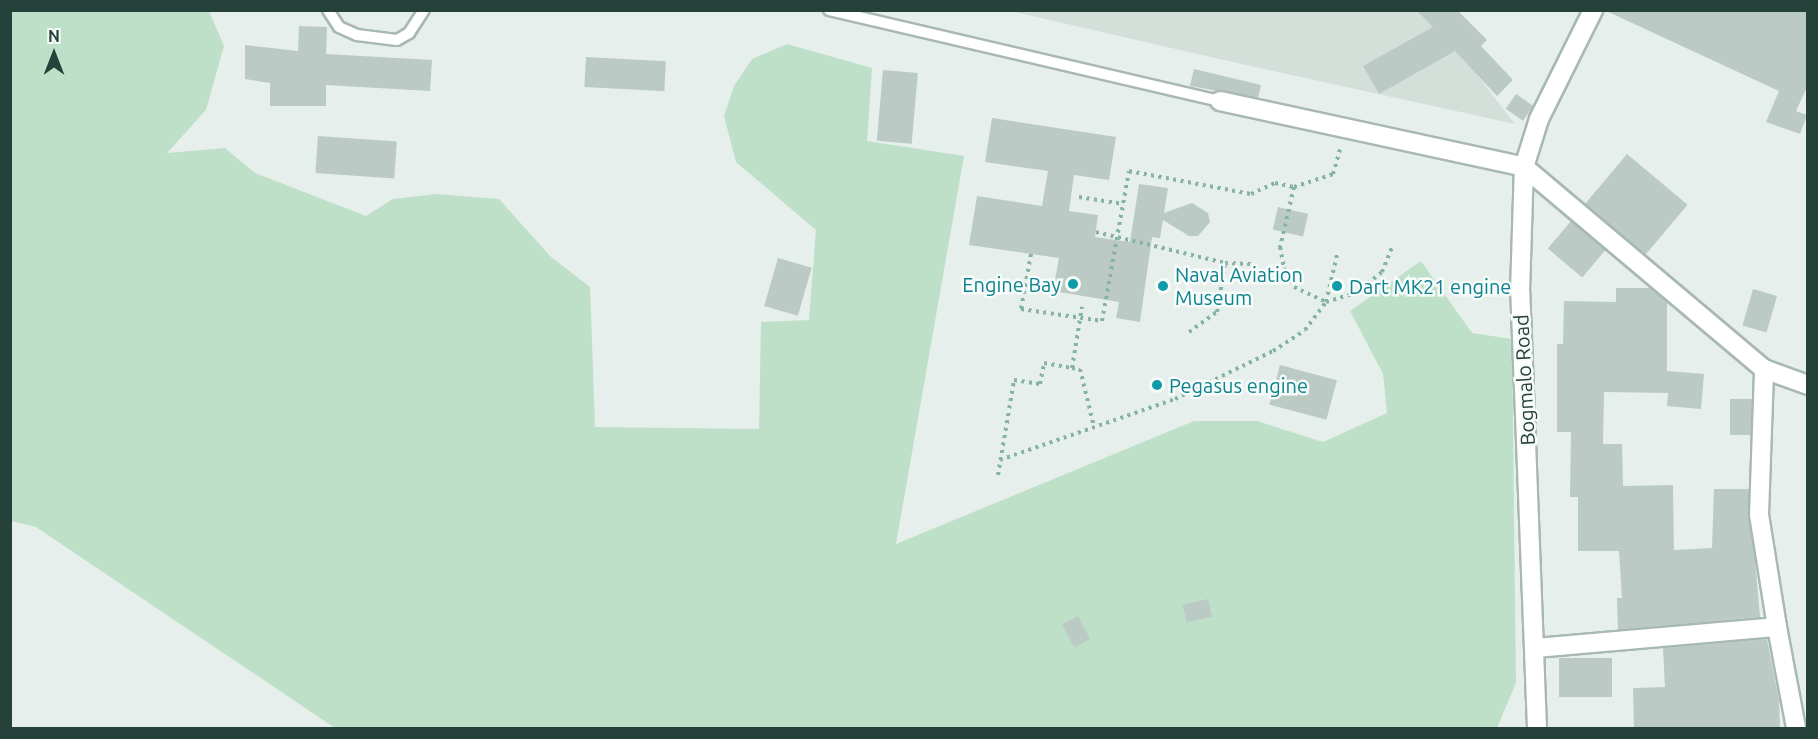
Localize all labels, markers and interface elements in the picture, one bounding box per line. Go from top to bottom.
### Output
north arrow [24,24,84,84]
text: N [48,27,60,45]
place label: Naval Aviation Museum [1175,262,1303,309]
place label: Engine Bay [962,272,1061,296]
place label: Dart MK21 engine [1349,274,1511,298]
marker: Engine Bay [1066,277,1080,291]
marker: Naval Aviation Museum [1156,279,1170,293]
marker: Dart MK21 engine [1330,279,1344,293]
street label: Bogmalo Road [1509,314,1539,446]
place label: Pegasus engine [1169,373,1308,397]
marker: Pegasus engine [1150,378,1164,392]

